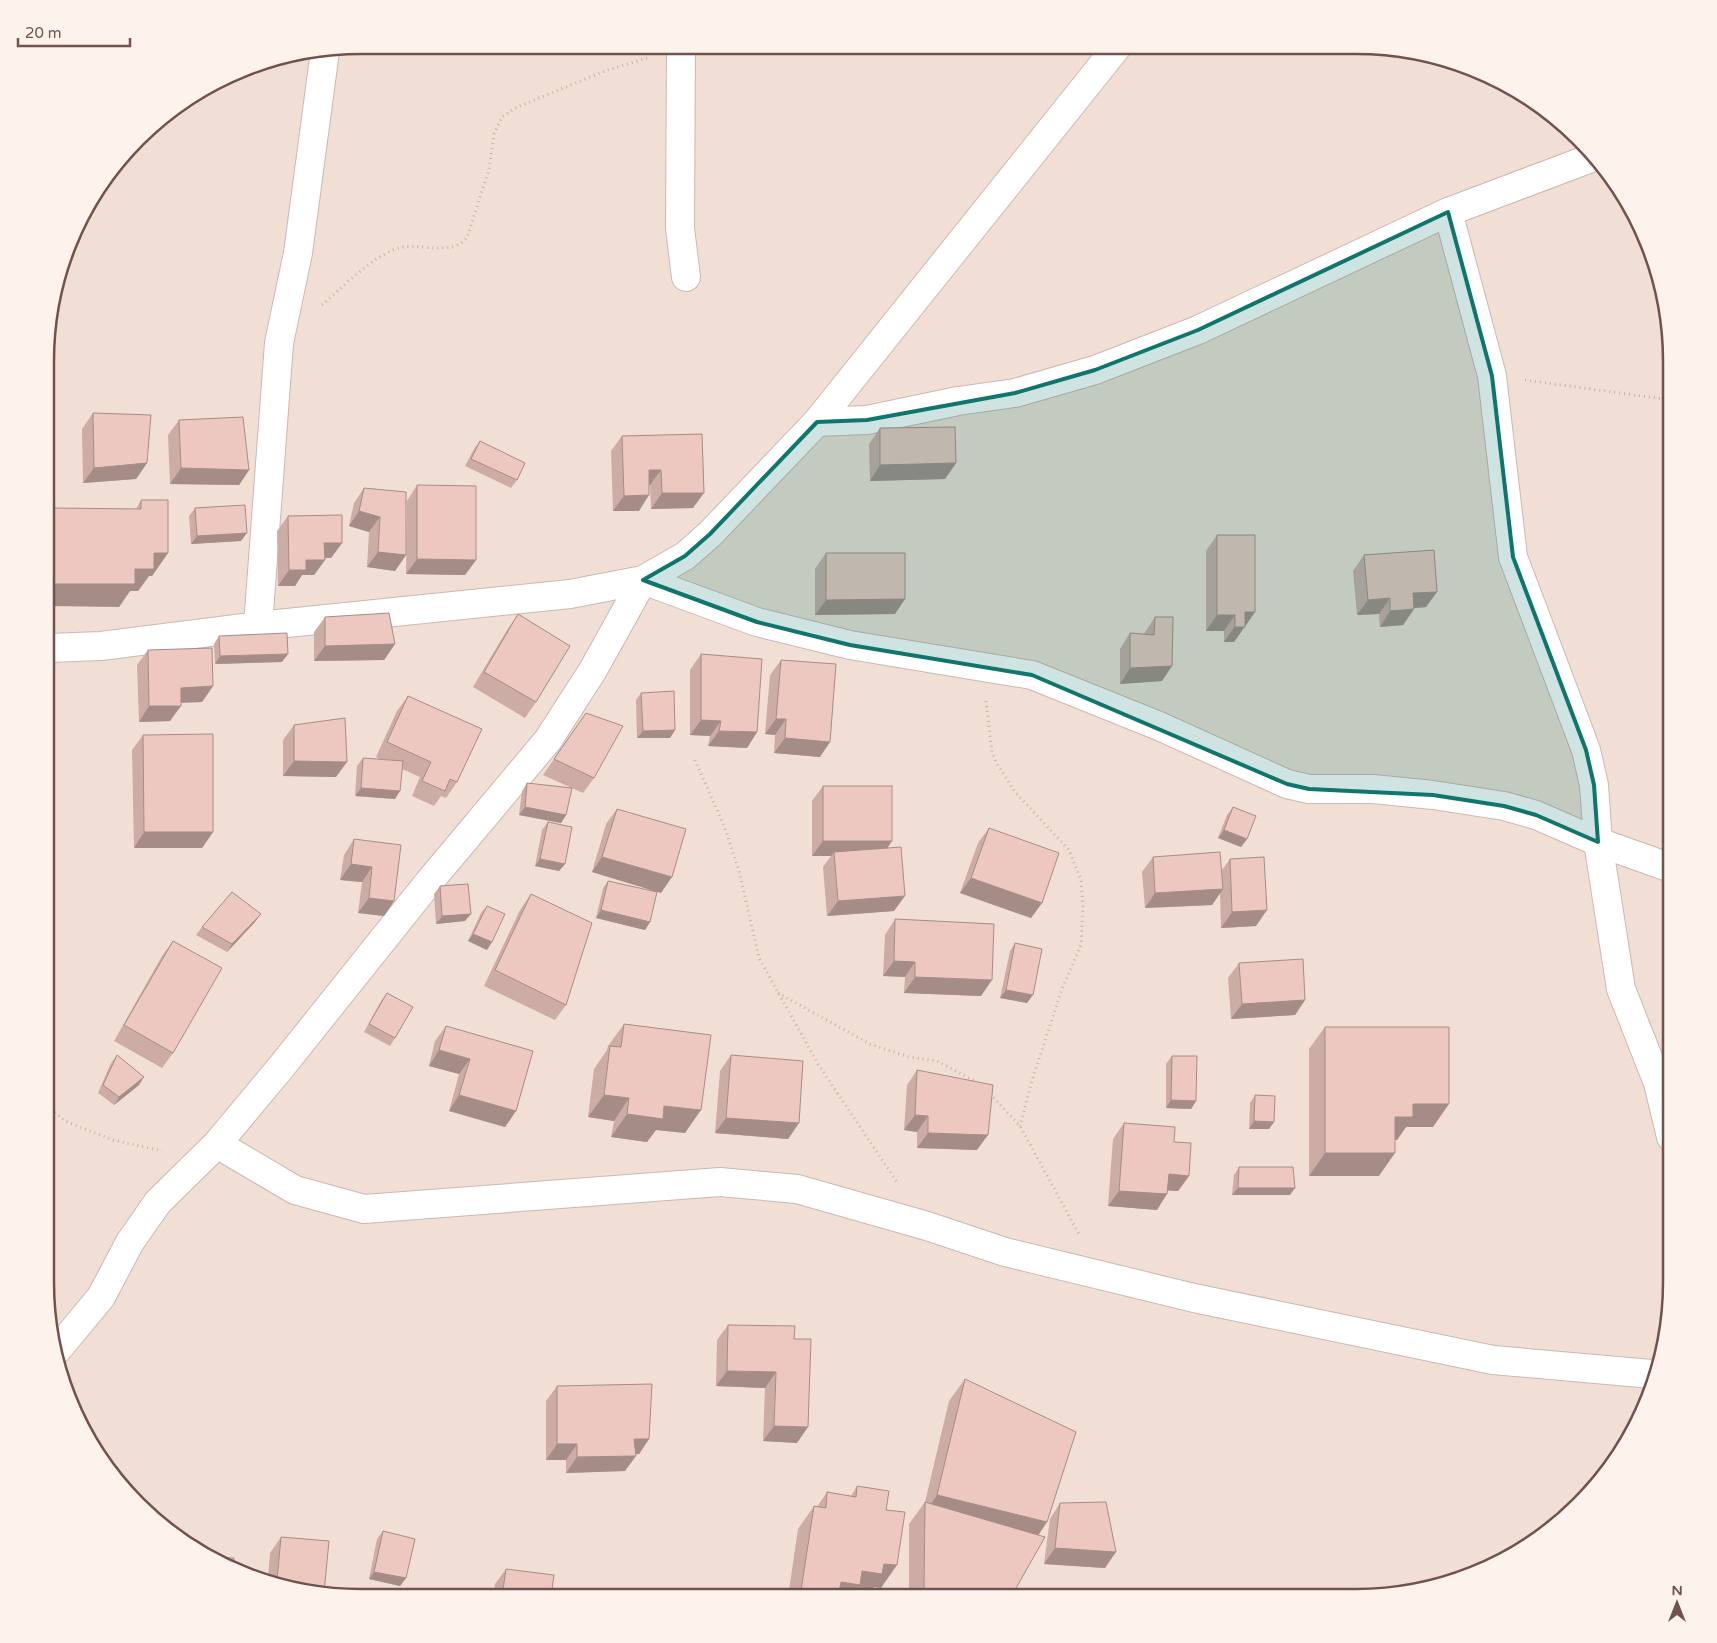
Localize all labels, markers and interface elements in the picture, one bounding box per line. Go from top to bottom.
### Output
scale bar [18,15,130,47]
text: 20 m [25,24,62,42]
north arrow [1652,1578,1702,1628]
text: N [1671,1582,1683,1599]

